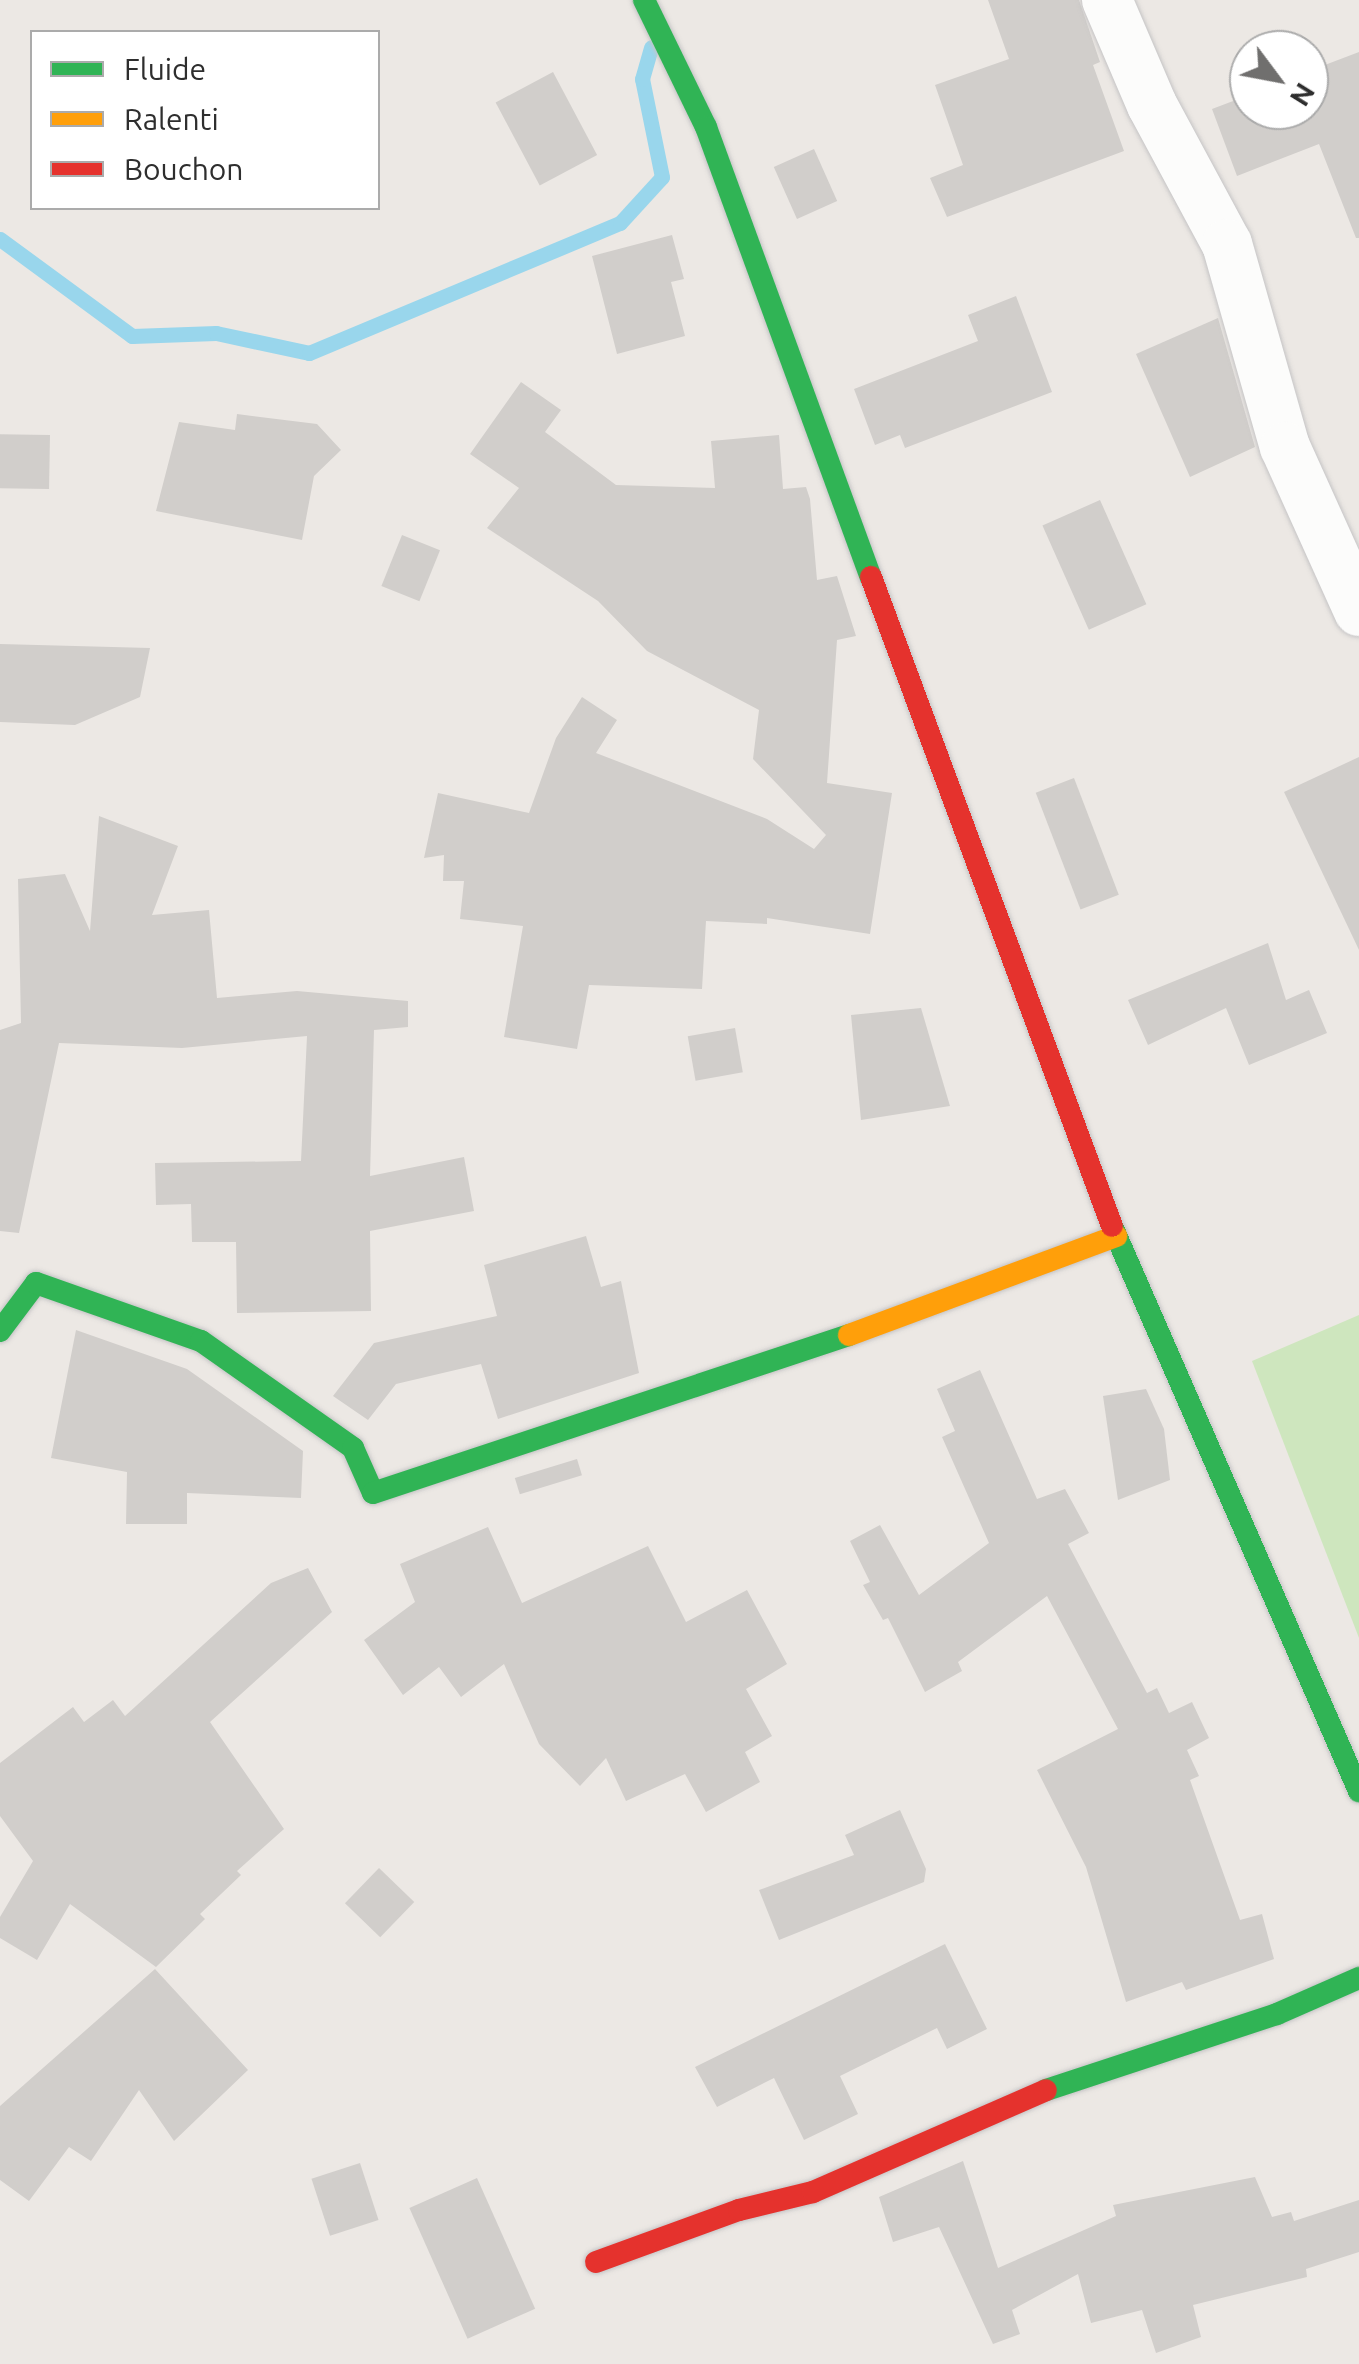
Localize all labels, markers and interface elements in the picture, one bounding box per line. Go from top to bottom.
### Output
legend [30,30,380,210]
north arrow [1229,30,1329,130]
text: Fluide [124,52,206,86]
text: N [1284,78,1322,112]
text: Ralenti [124,102,219,136]
text: Bouchon [124,152,244,186]

